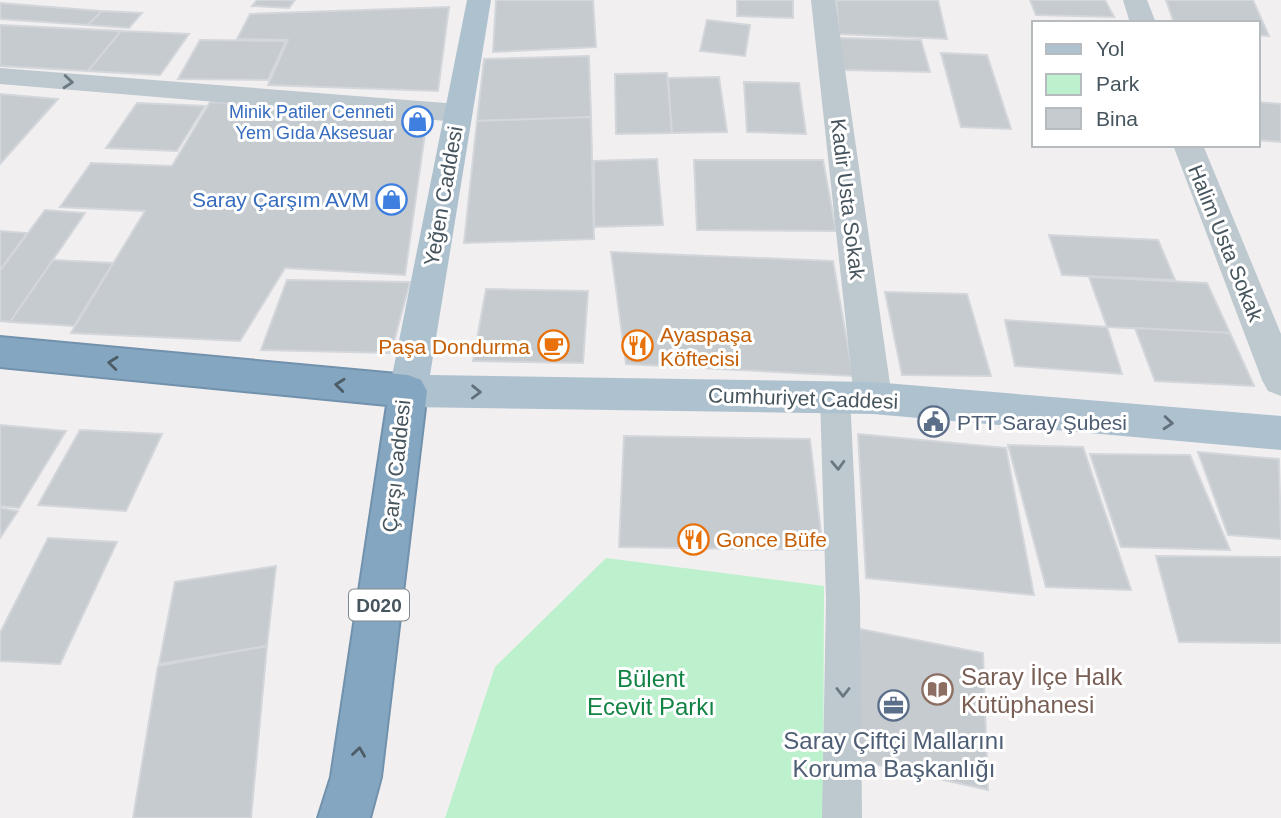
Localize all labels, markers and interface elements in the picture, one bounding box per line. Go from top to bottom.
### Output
legend [1032,21,1260,147]
text: Yol [1096,37,1124,60]
text: Park [1096,72,1140,95]
one-way arrow [63,74,74,89]
place label: Minik Patiler Cenneti Yem Gıda Aksesuar [229,102,394,143]
shop icon: Minik Patiler Cenneti Yem Gıda Aksesuar [400,105,434,139]
text: Bina [1096,107,1138,130]
street label: Kadir Usta Sokak [827,117,869,281]
street label: Yeğen Caddesi [419,124,467,268]
street label: Halim Usta Sokak [1184,161,1268,325]
shop icon: Saray Çarşım AVM [375,182,409,216]
place label: Saray Çarşım AVM [192,188,369,211]
place label: Ayaspaşa Köftecisi [660,323,752,370]
cafe icon: Paşa Dondurma [536,329,570,363]
restaurant icon: Ayaspaşa Köftecisi [620,329,654,363]
place label: Paşa Dondurma [378,335,530,358]
one-way arrow [107,355,119,370]
one-way arrow [334,378,345,393]
street label: Cumhuriyet Caddesi [708,383,898,413]
one-way arrow [471,384,482,400]
street label: Çarşı Caddesi [378,399,414,533]
public building icon: PTT Saray Şubesi [917,405,951,439]
place label: PTT Saray Şubesi [957,411,1127,434]
one-way arrow [1162,415,1173,430]
one-way arrow [830,459,845,470]
restaurant icon: Gonce Büfe [676,522,710,556]
place label: Gonce Büfe [716,528,827,551]
road number: D020 [349,590,409,620]
place label: Saray İlçe Halk Kütüphanesi [961,663,1123,718]
park label: Bülent Ecevit Parkı [587,665,715,720]
library icon: Saray İlçe Halk Kütüphanesi [921,673,955,707]
one-way arrow [835,687,851,698]
office icon: Saray Çiftçi Mallarını Koruma Başkanlığı [877,689,911,723]
place label: Saray Çiftçi Mallarını Koruma Başkanlığı [783,727,1005,782]
one-way arrow [352,746,367,758]

